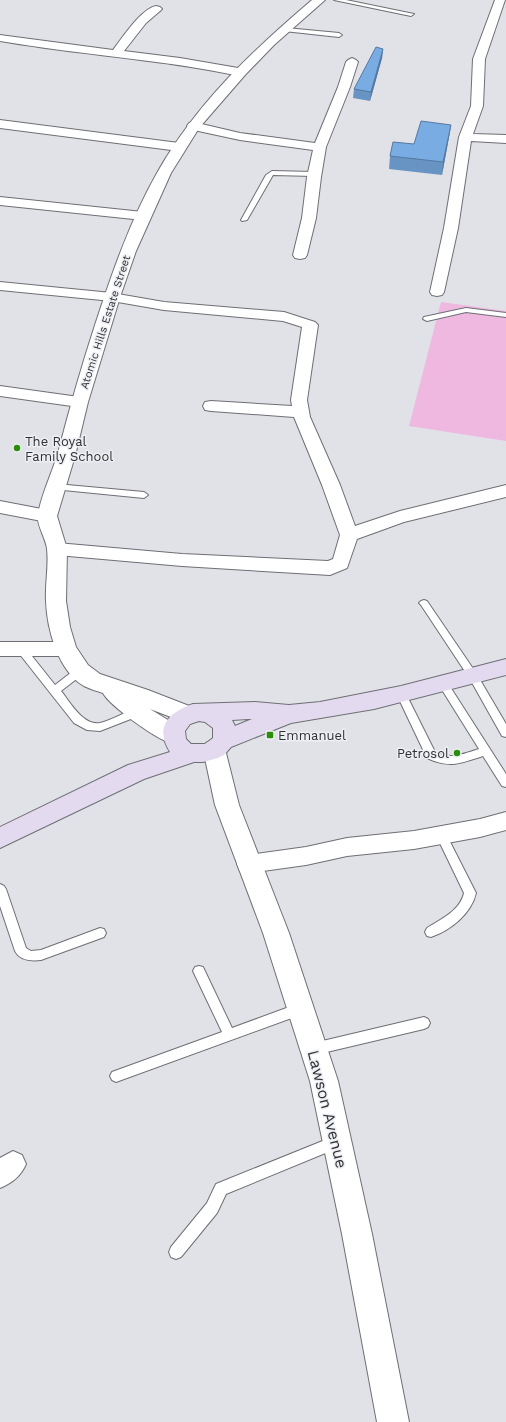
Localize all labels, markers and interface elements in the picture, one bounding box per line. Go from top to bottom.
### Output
street label: Atomic Hills Estate Street [78,253,133,391]
place label: The Royal Family School [25,434,113,464]
marker: The Royal Family School [12,443,22,453]
place label: Emmanuel [278,728,346,743]
marker: Emmanuel [265,730,275,740]
place label: Petrosol [397,746,449,761]
marker: Petrosol [452,748,462,758]
street label: Lawson Avenue [304,1048,351,1170]

